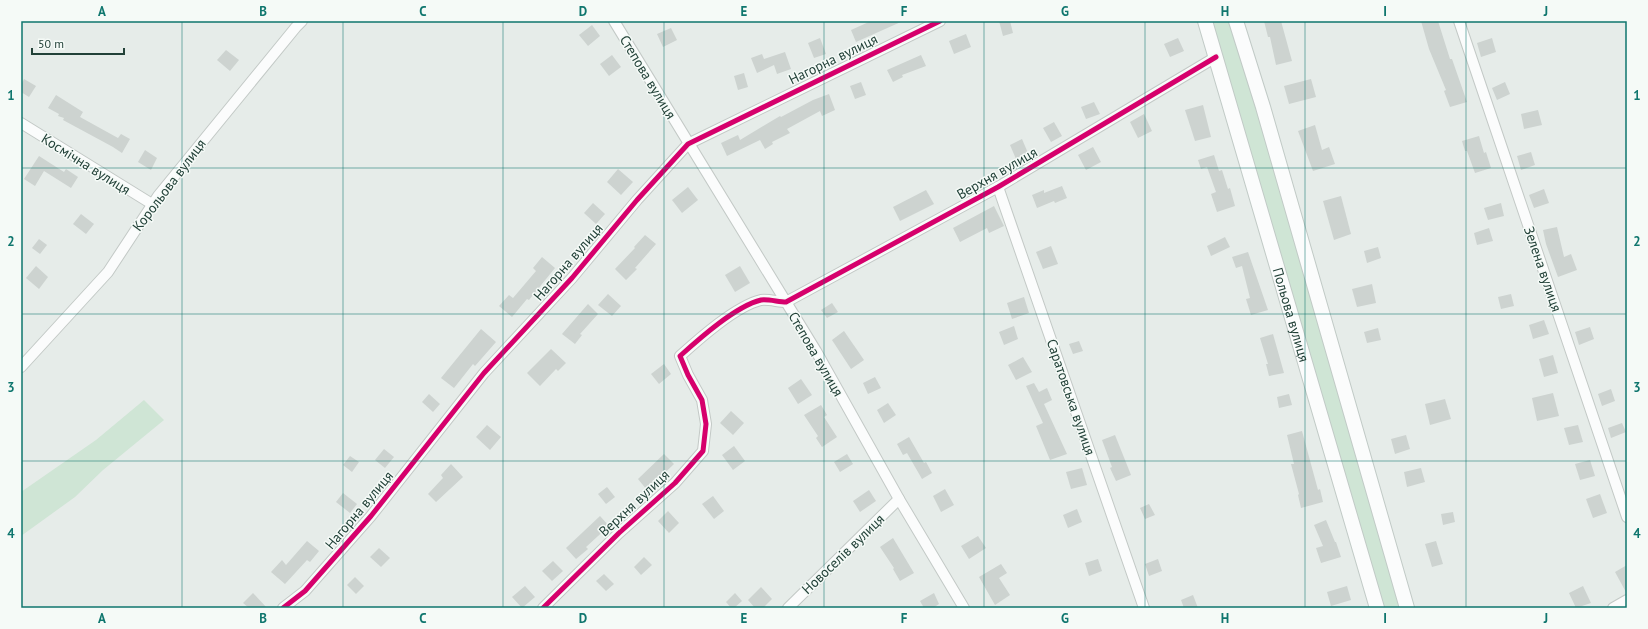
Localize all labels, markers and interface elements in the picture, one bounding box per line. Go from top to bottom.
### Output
text: A [98,3,106,20]
text: B [259,3,267,20]
text: C [419,3,427,20]
text: D [579,3,587,20]
text: E [741,3,748,20]
text: F [901,3,908,20]
text: G [1061,3,1069,20]
text: H [1221,3,1229,20]
text: I [1383,3,1387,20]
text: J [1543,3,1548,20]
scale bar [32,30,124,56]
street label: Нагорна вулиця [785,30,881,88]
street label: Степова вулиця [616,32,680,122]
text: 50 m [38,36,64,51]
text: 1 [7,87,15,104]
text: 1 [1633,87,1641,104]
street label: Космічна вулиця [38,129,134,199]
street label: Корольова вулиця [128,135,210,235]
street label: Верхня вулиця [954,143,1040,203]
street label: Нагорна вулиця [529,220,607,304]
street label: Зелена вулиця [1520,224,1566,314]
text: 2 [7,233,15,250]
text: 2 [1633,233,1641,250]
street label: Польова вулиця [1269,265,1313,364]
street label: Степова вулиця [785,309,847,399]
street label: Саратовська вулиця [1043,336,1099,458]
text: 3 [7,379,15,396]
text: 3 [1633,379,1641,396]
street label: Верхня вулиця [595,466,673,540]
street label: Нагорна вулиця [321,467,397,553]
street label: Новоселів вулиця [798,510,888,598]
text: 4 [7,525,15,542]
text: 4 [1633,525,1641,542]
text: A [98,610,106,627]
text: B [259,610,267,627]
text: C [419,610,427,627]
text: D [579,610,587,627]
text: E [741,610,748,627]
text: F [901,610,908,627]
text: G [1061,610,1069,627]
text: H [1221,610,1229,627]
text: I [1383,610,1387,627]
text: J [1543,610,1548,627]

